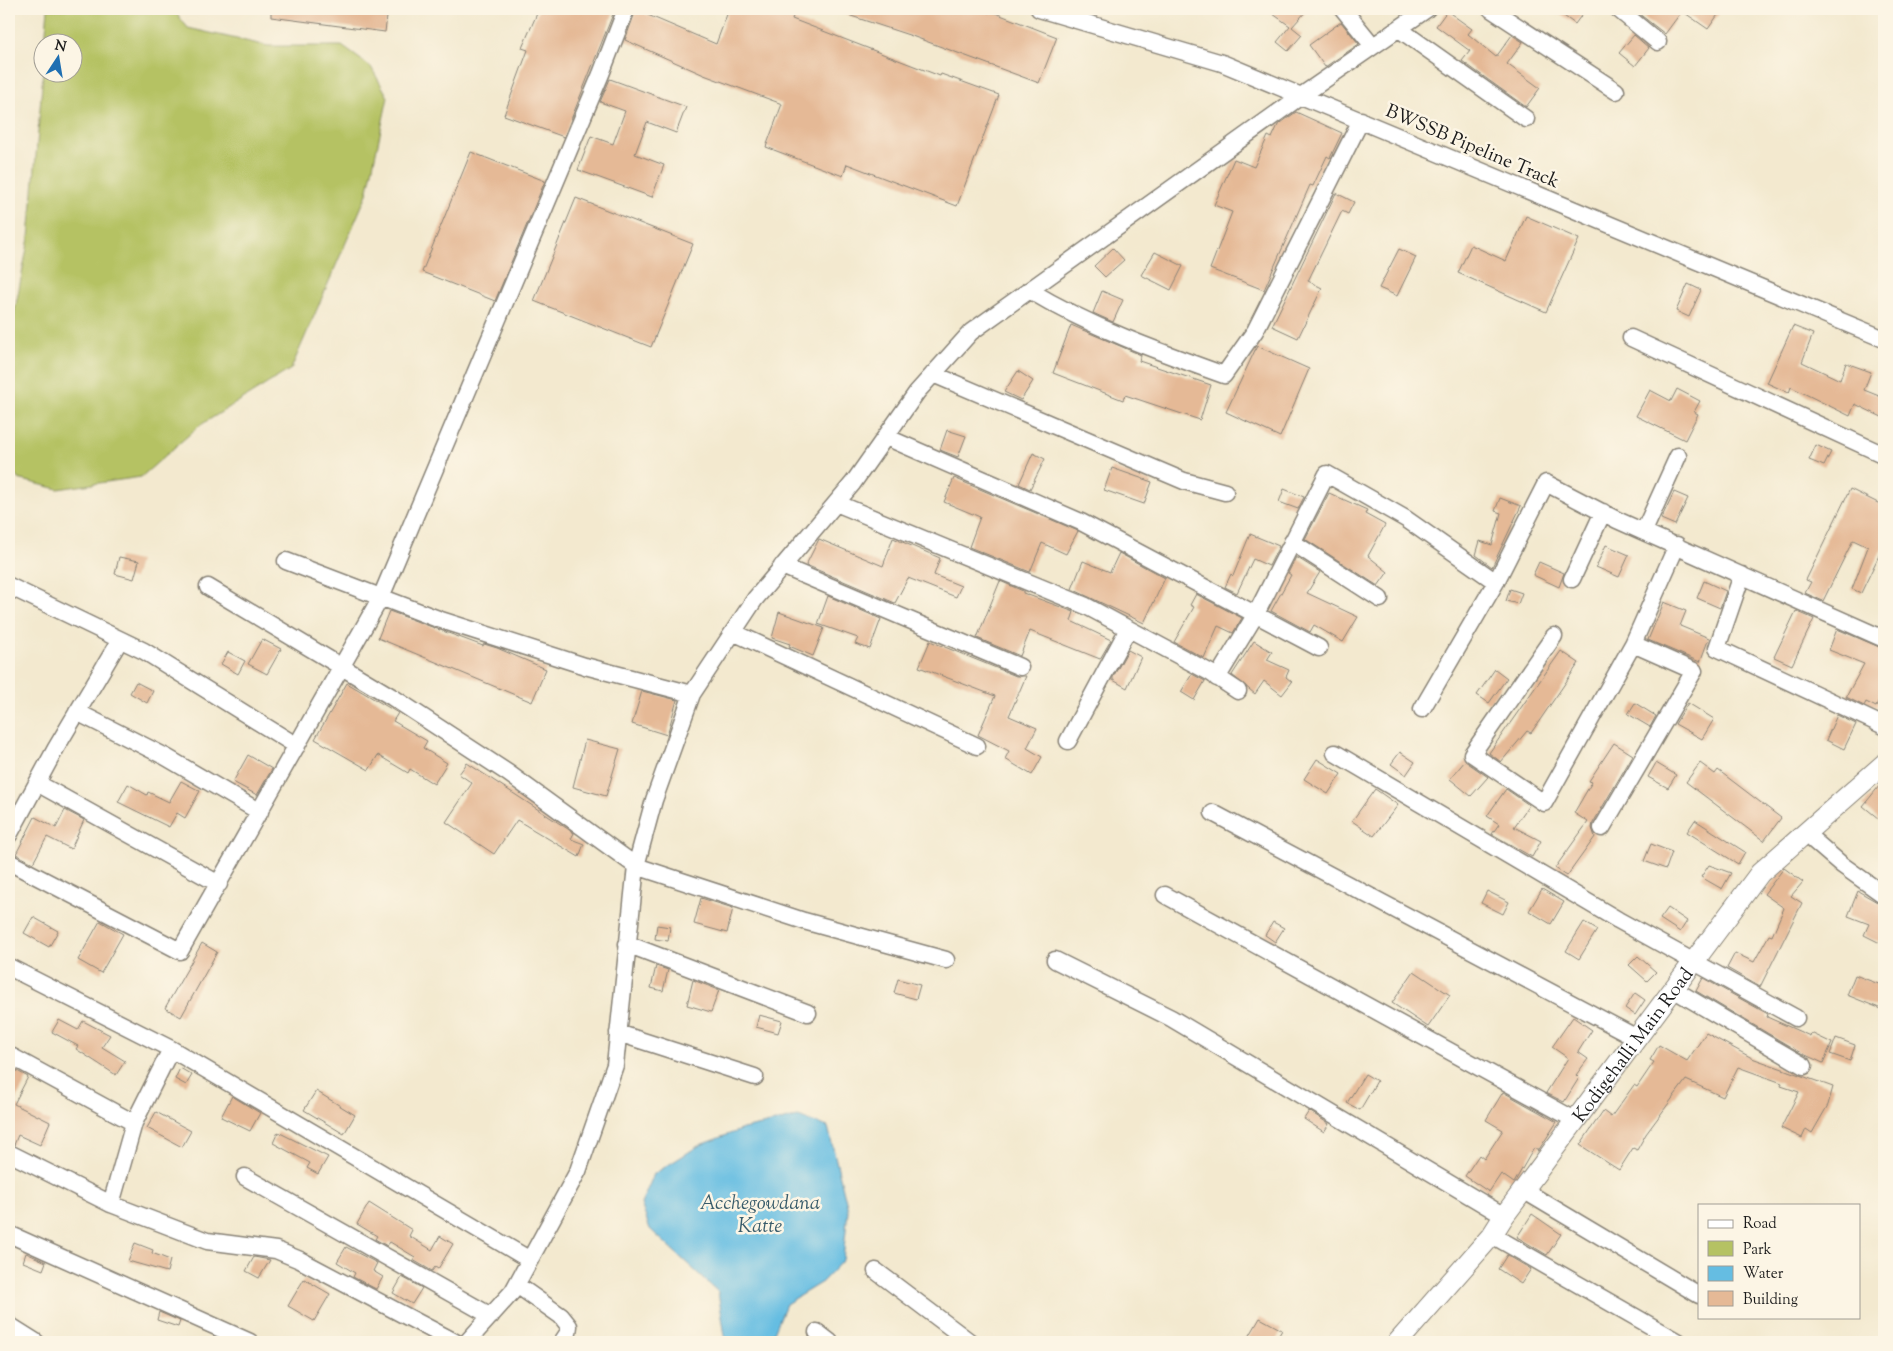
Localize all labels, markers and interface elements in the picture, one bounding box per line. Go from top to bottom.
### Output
north arrow [32,32,82,82]
text: N [53,36,68,58]
street label: BWSSB Pipeline Track [1381,98,1564,196]
street label: Kodigehalli Main Road [1567,963,1701,1129]
water label: Acchegowdana Katte [700,1190,820,1242]
legend [1698,1204,1860,1318]
text: Road [1743,1214,1777,1235]
text: Park [1743,1240,1772,1261]
text: Water [1743,1264,1784,1285]
text: Building [1743,1290,1798,1311]

